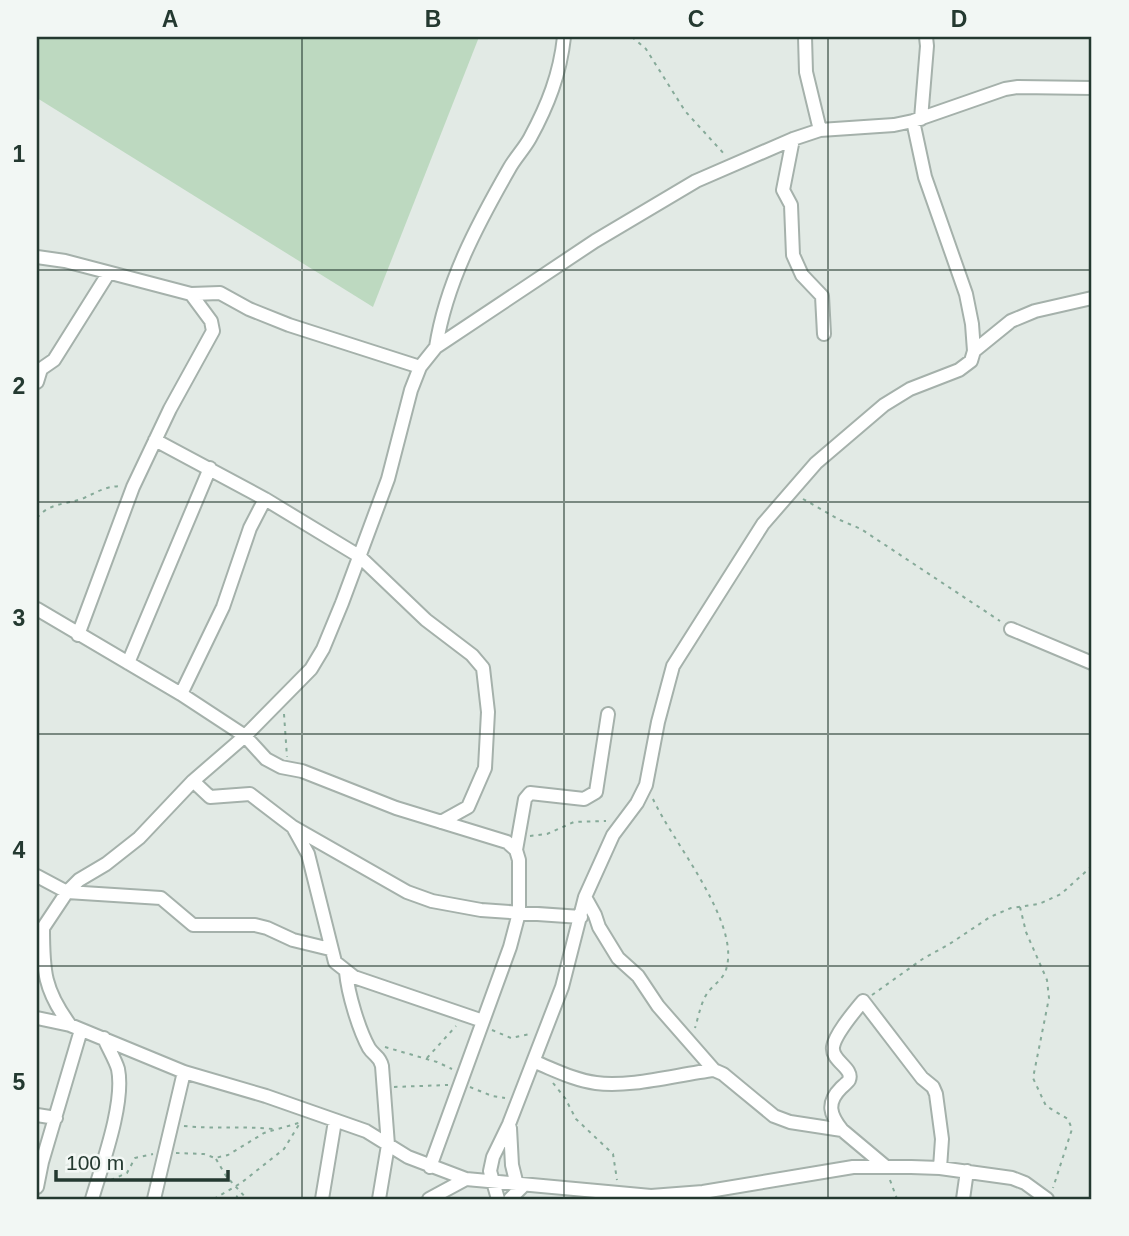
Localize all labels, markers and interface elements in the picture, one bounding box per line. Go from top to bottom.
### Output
text: A [162,6,178,32]
text: B [425,6,441,32]
text: C [688,6,704,32]
text: D [951,6,967,32]
text: 1 [13,141,26,167]
text: 2 [13,373,25,399]
text: 3 [13,605,25,631]
text: 4 [13,837,26,863]
text: 5 [13,1069,26,1095]
scale bar [56,1138,228,1182]
text: 100 m [66,1151,124,1174]

